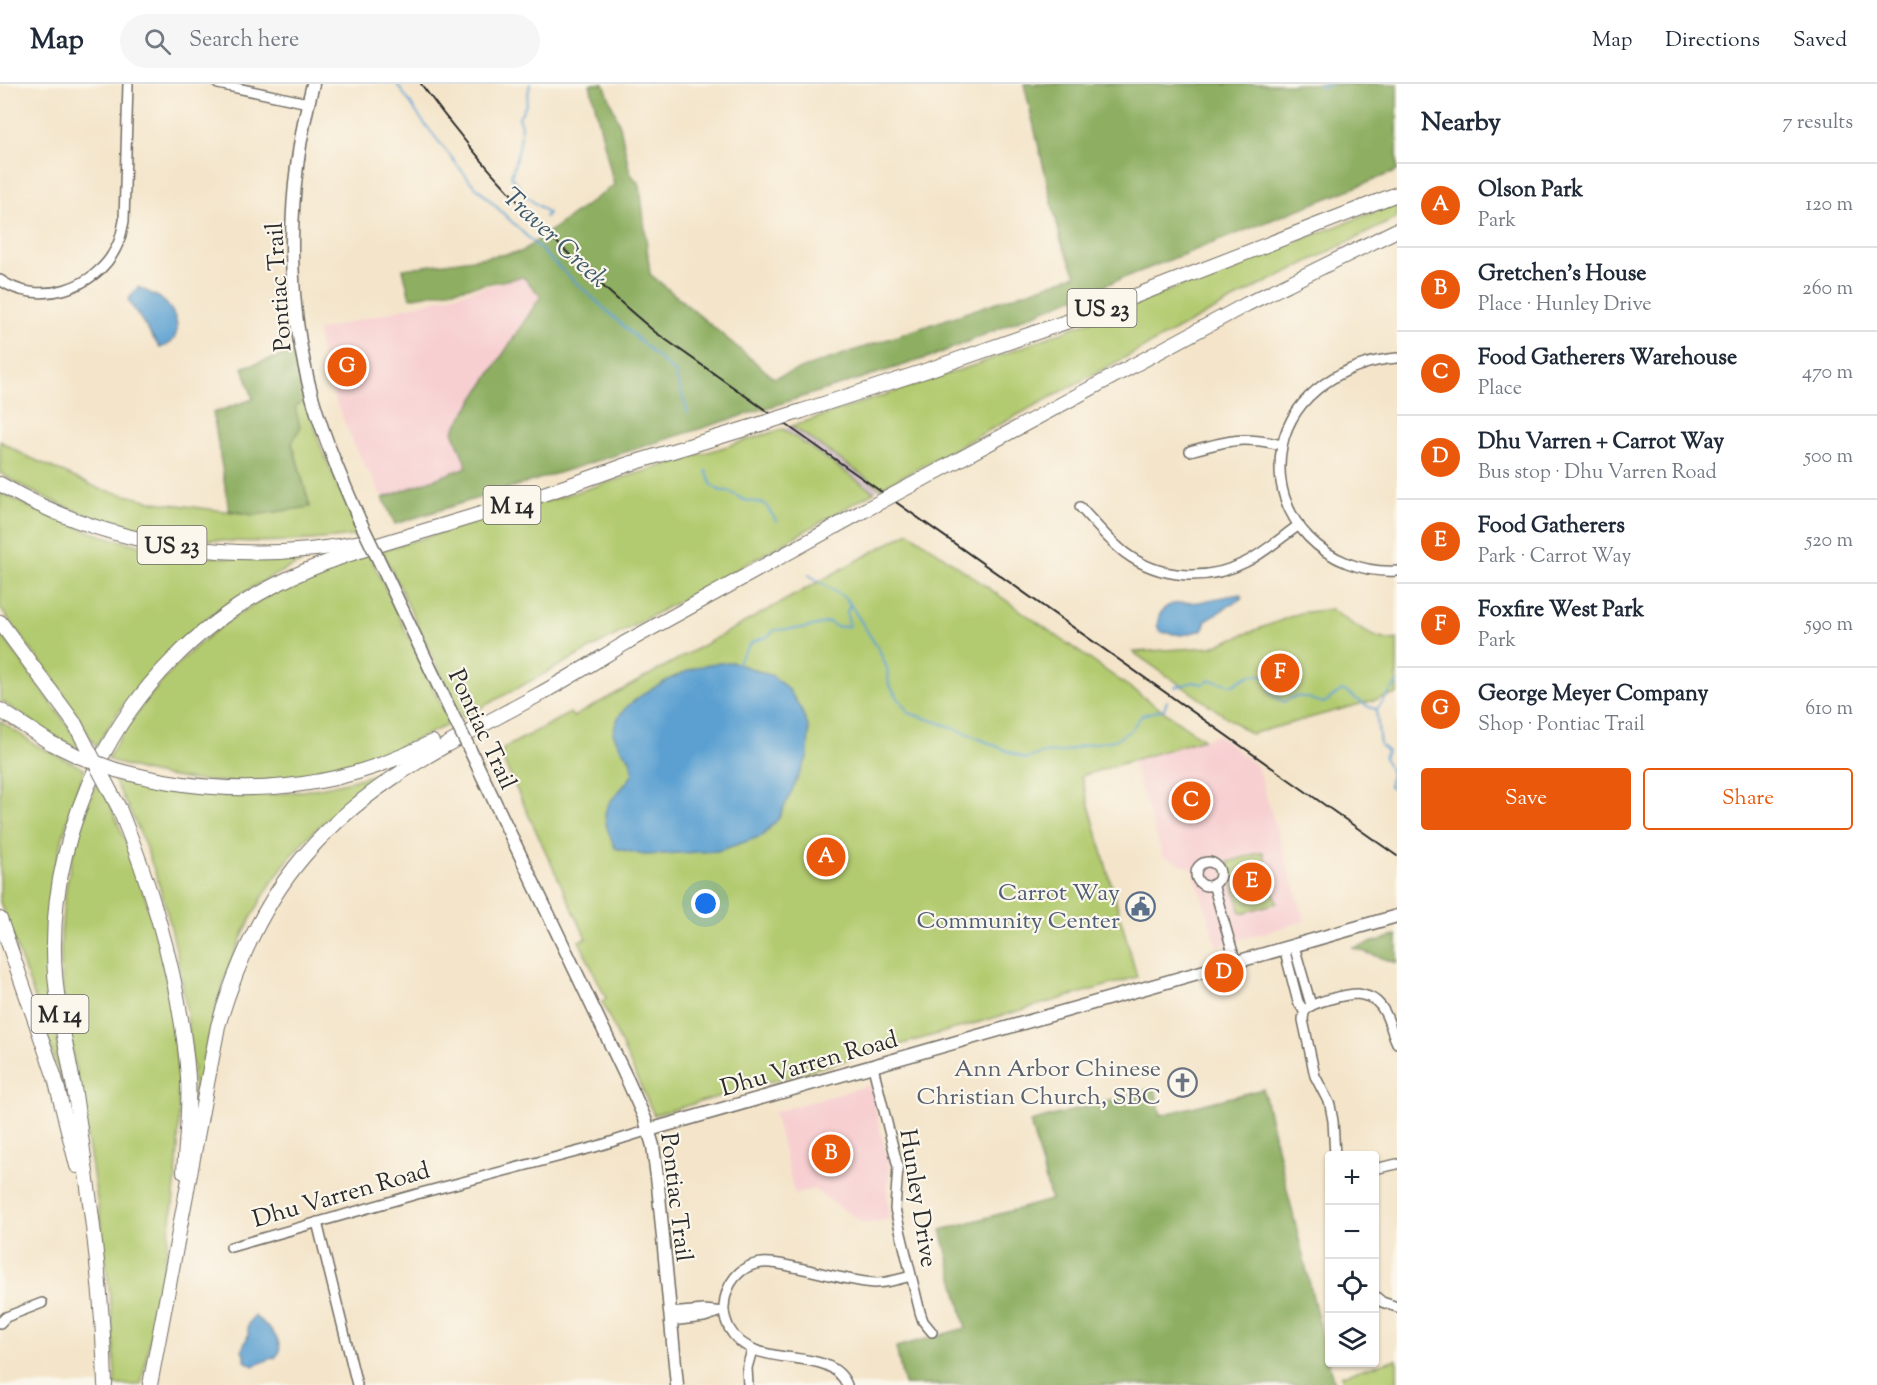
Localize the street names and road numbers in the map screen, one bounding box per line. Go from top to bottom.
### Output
street label: Pontiac Trail [258,221,301,353]
road number: US 23 [1068,289,1136,327]
road number: M 14 [484,486,540,524]
road number: US 23 [138,526,207,564]
street label: Pontiac Trail [438,664,524,796]
road number: M 14 [32,995,88,1033]
street label: Dhu Varren Road [717,1023,903,1106]
street label: Hunley Drive [889,1127,945,1270]
street label: Pontiac Trail [650,1131,700,1264]
street label: Dhu Varren Road [249,1154,435,1237]

